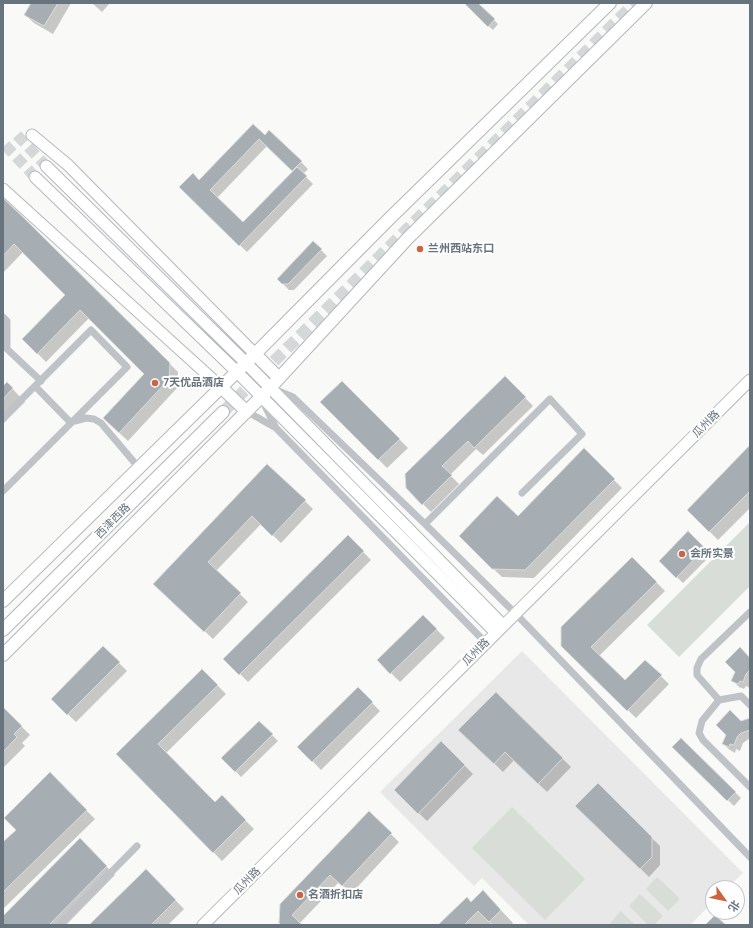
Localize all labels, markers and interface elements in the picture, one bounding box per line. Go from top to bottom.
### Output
place label: 兰州西站东口 [428,242,494,256]
marker: 兰州西站东口 [415,244,425,254]
place label: 7天优品酒店 [163,376,224,390]
marker: 7天优品酒店 [150,378,160,388]
street label: 瓜州路 [690,408,722,440]
street label: 西津西路 [93,501,133,541]
place label: 会所实景 [690,547,734,561]
marker: 会所实景 [677,549,687,559]
street label: 瓜州路 [460,636,492,668]
street label: 瓜州路 [231,865,263,897]
north arrow [705,880,745,920]
place label: 名酒折扣店 [308,888,363,902]
marker: 名酒折扣店 [295,890,305,900]
text: 北 [725,898,743,914]

